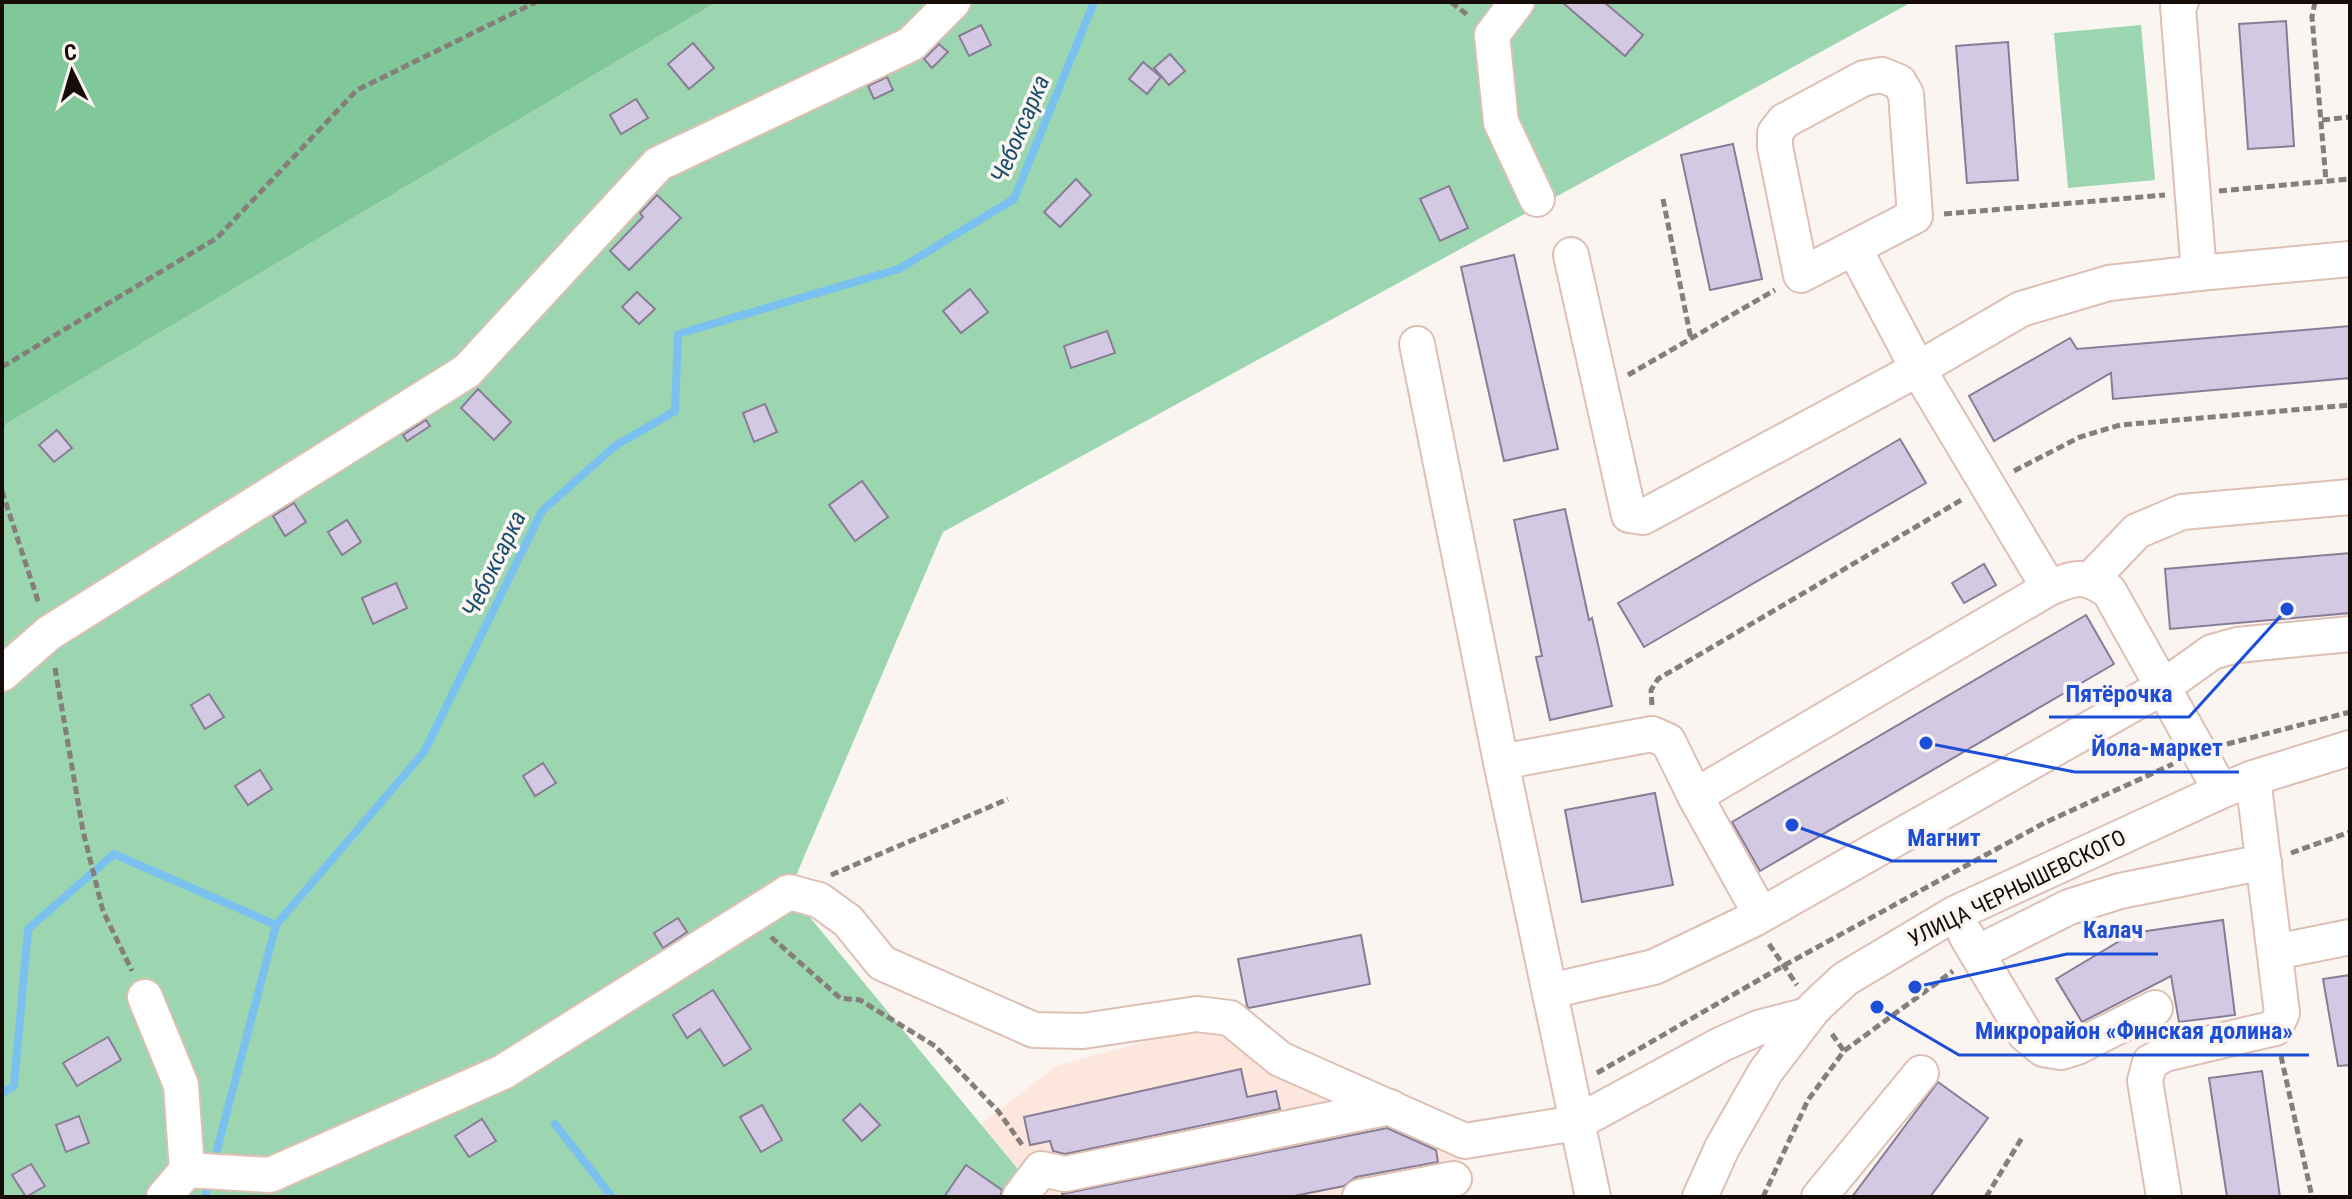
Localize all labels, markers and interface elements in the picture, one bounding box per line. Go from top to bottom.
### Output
north arrow [32,32,112,112]
text: С [63,40,78,66]
water label: Чебоксарка [985,71,1055,187]
water label: Чебоксарка [456,506,532,622]
callout: Пятёрочка [2049,669,2189,717]
text: Пятёрочка [2065,680,2173,708]
callout: Йола-маркет [2075,724,2239,772]
text: Йола-маркет [2091,734,2223,762]
callout: Магнит [1892,813,1997,861]
street label: УЛИЦА ЧЕРНЫШЕВСКОГО [1904,824,2130,952]
text: Магнит [1907,824,1981,852]
callout: Калач [2067,906,2158,954]
text: Калач [2083,916,2143,944]
callout: Микрорайон «Финская долина» [1959,1007,2309,1055]
text: Микрорайон «Финская долина» [1975,1017,2293,1045]

